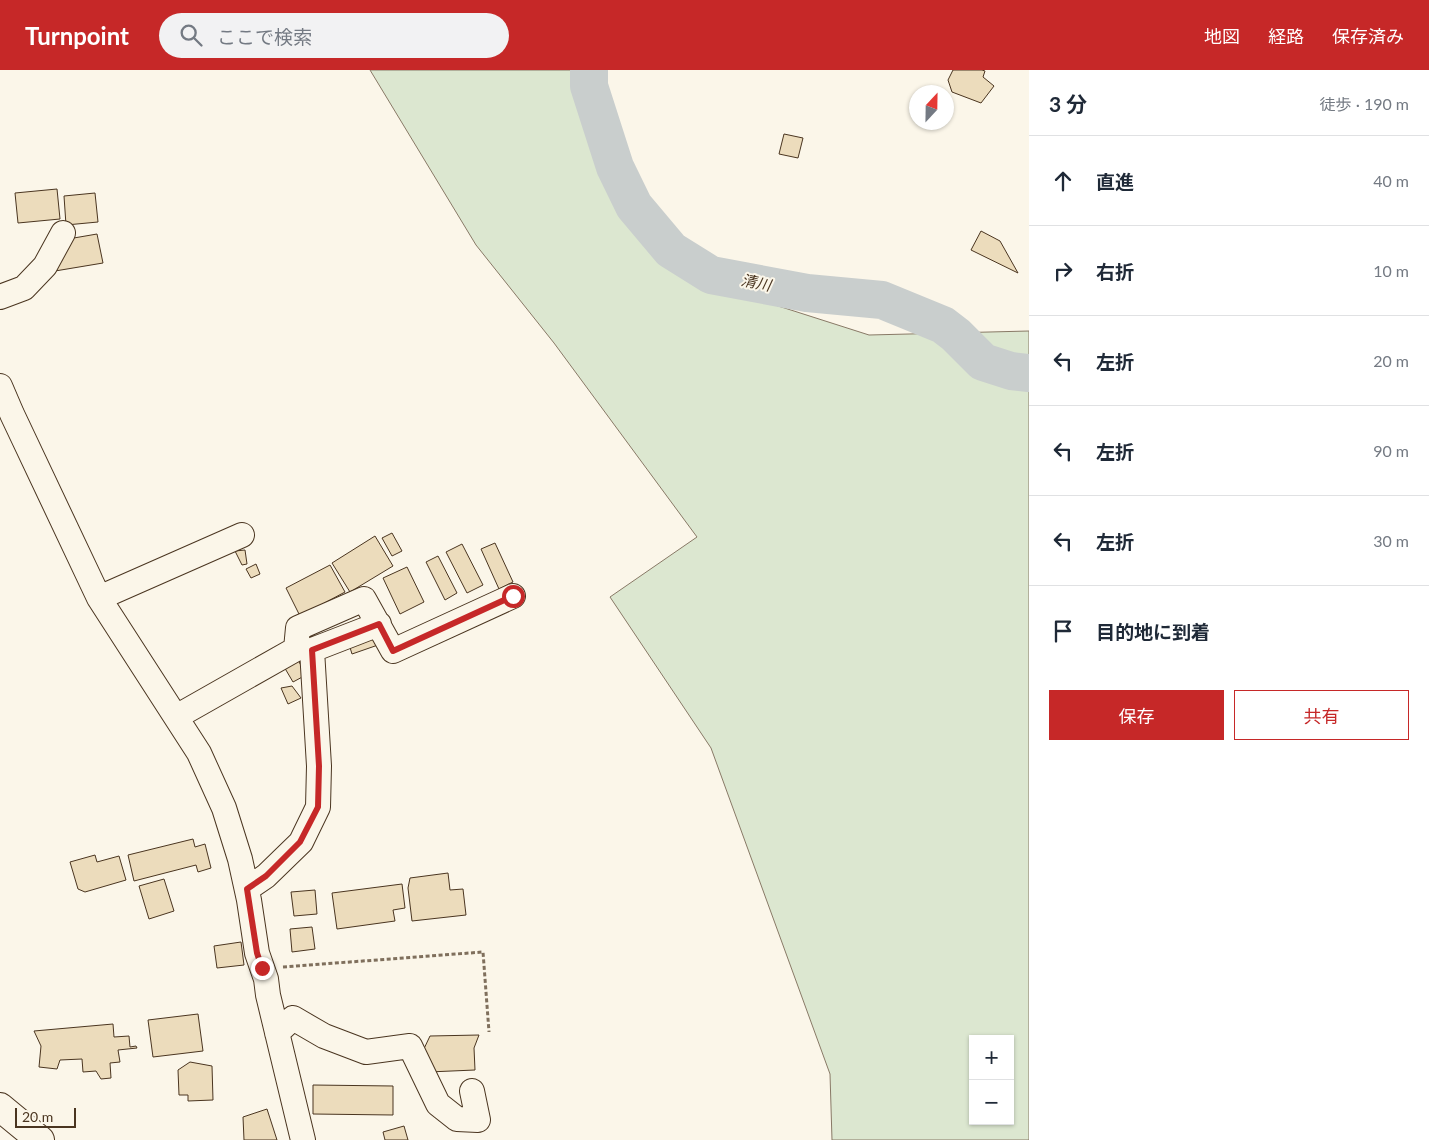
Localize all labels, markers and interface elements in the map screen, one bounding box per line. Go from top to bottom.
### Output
search box [159,13,509,58]
text: Turnpoint [25,21,129,50]
icon: search [177,21,205,49]
text: ここで検索 [217,25,312,48]
text: 地図 [1204,25,1240,47]
text: 経路 [1268,25,1304,47]
text: 保存済み [1332,25,1404,47]
north arrow [909,85,954,130]
text: 3 分 [1049,91,1087,116]
text: 徒歩 · 190 m [1320,94,1409,113]
icon: ahead [1049,167,1077,195]
text: 直進 [1096,170,1134,193]
text: 40 m [1373,171,1409,190]
icon: right [1049,257,1077,285]
text: 右折 [1096,260,1134,283]
text: 10 m [1373,261,1409,280]
water label: 清川 [740,270,775,294]
icon: left [1049,347,1077,375]
text: 左折 [1096,350,1134,373]
text: 20 m [1373,351,1409,370]
icon: left [1049,437,1077,465]
text: 左折 [1096,440,1134,463]
text: 90 m [1373,441,1409,460]
icon: left [1049,527,1077,555]
text: 左折 [1096,530,1134,553]
text: 30 m [1373,531,1409,550]
route start [502,585,525,608]
icon: arrive [1049,617,1077,645]
text: 目的地に到着 [1096,620,1210,643]
button: 保存 [1049,690,1224,740]
button: 共有 [1234,690,1409,740]
route end [251,957,274,980]
map controls [969,1035,1014,1125]
button: + [969,1035,1014,1080]
button: − [969,1080,1014,1125]
scale bar [15,1105,76,1128]
text: 20 m [22,1108,53,1125]

